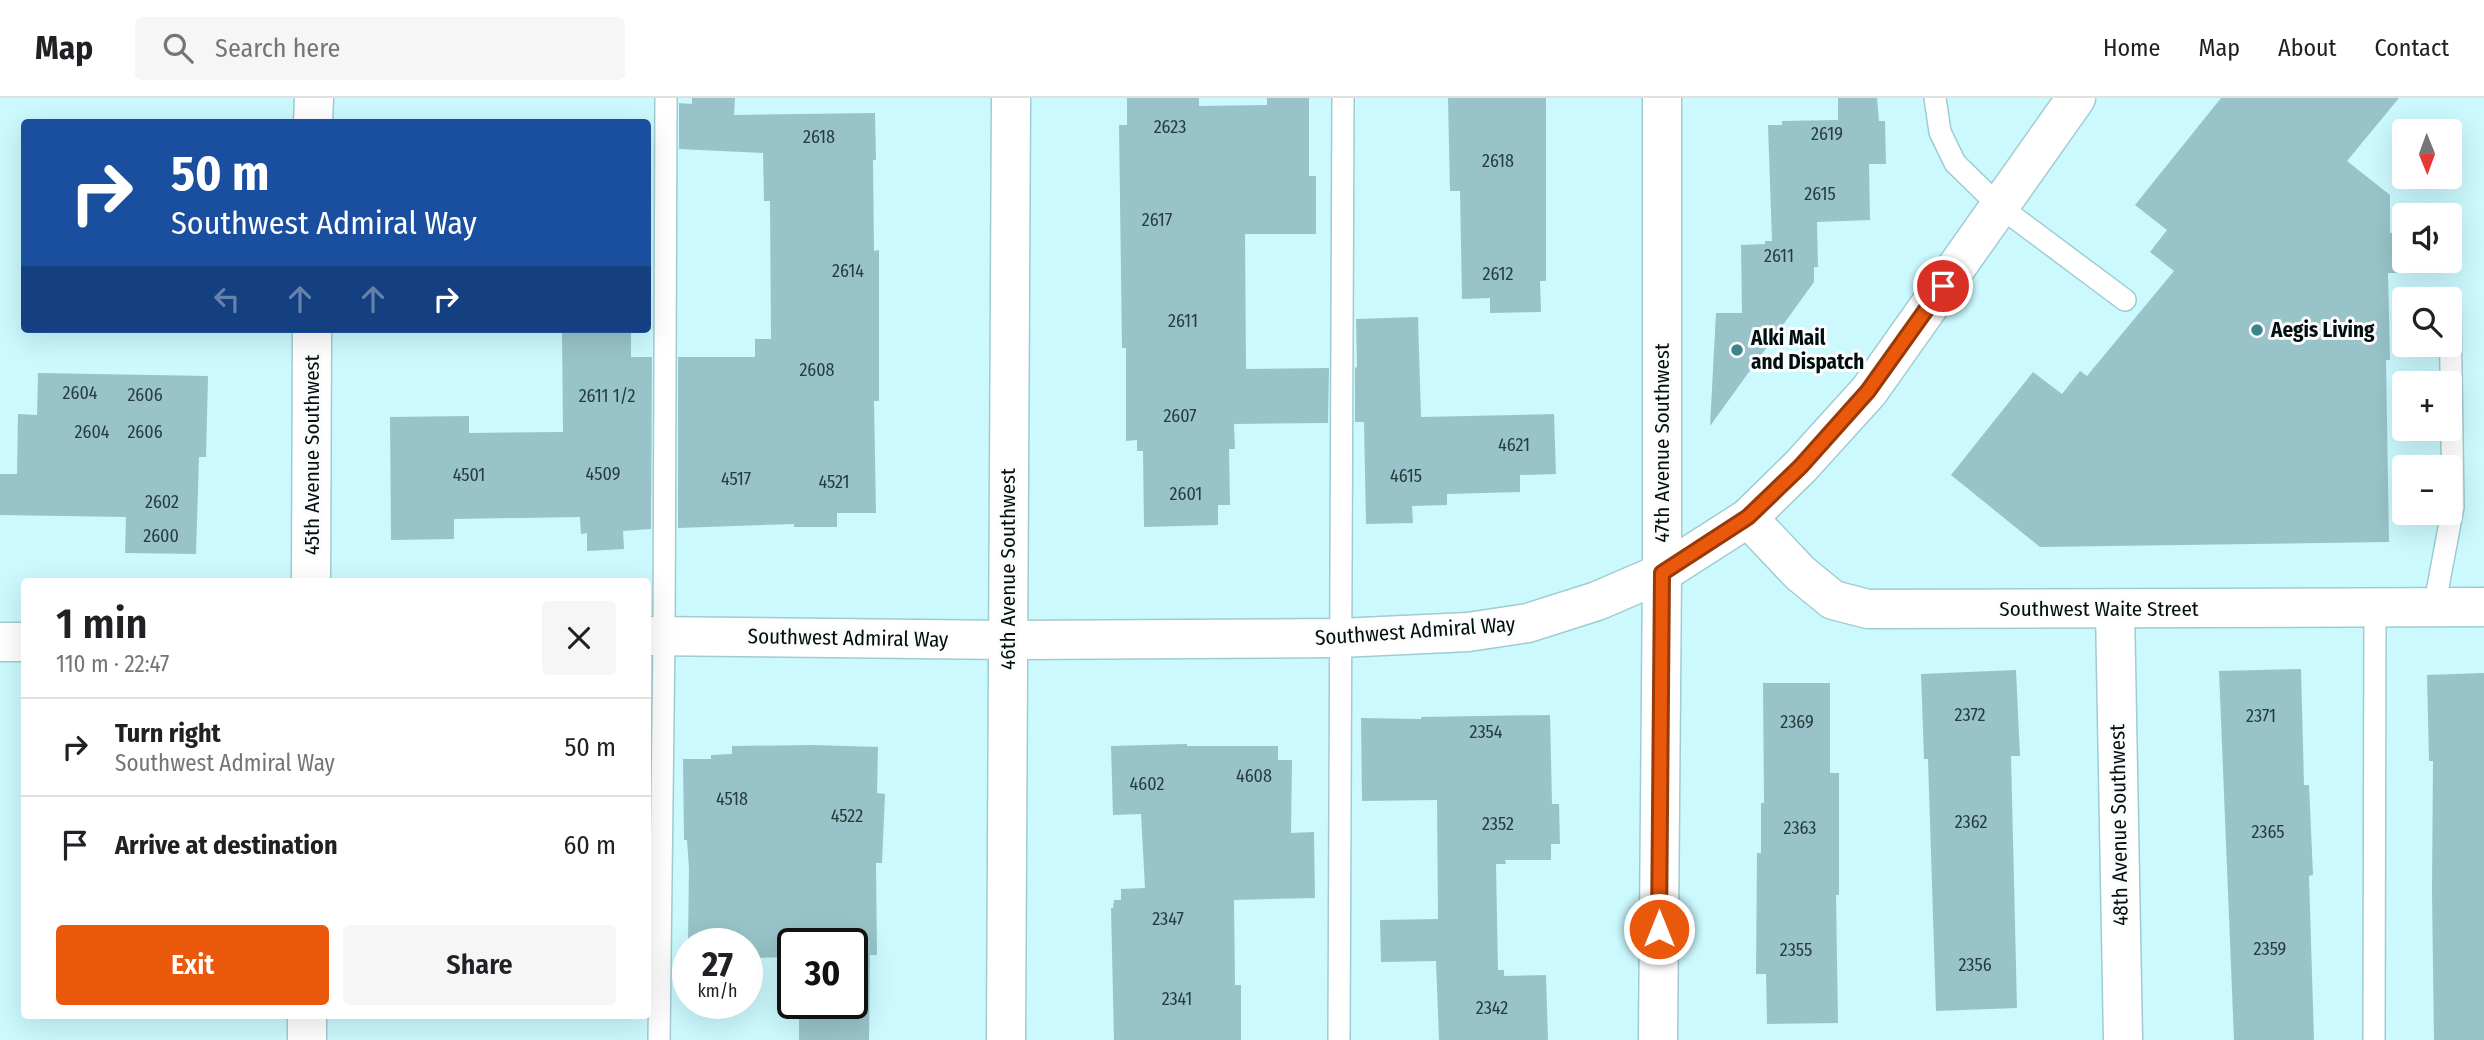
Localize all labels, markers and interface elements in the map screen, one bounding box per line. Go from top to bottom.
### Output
search box [135,17,625,80]
text: Map [35,28,93,68]
icon: search [159,29,197,67]
text: Search here [215,33,340,64]
text: Home [2103,34,2160,62]
text: Map [2198,34,2240,62]
text: About [2278,34,2336,62]
text: Contact [2374,34,2449,62]
house number: 2623 [1154,116,1186,138]
north arrow [2392,119,2462,189]
map controls [2392,119,2462,525]
house number: 2619 [1811,123,1843,145]
house number: 2618 [803,126,835,148]
text: 50 m [171,144,269,203]
icon: right [56,147,147,238]
house number: 2618 [1482,150,1514,172]
house number: 2615 [1804,183,1836,205]
button: sound [2392,203,2462,273]
text: Southwest Admiral Way [171,204,477,242]
house number: 2617 [1142,209,1172,231]
house number: 2611 [1764,245,1794,267]
pin [1913,256,1973,316]
house number: 2614 [832,260,864,282]
house number: 2612 [1482,263,1514,285]
icon: arrive [1924,267,1962,305]
icon: left [208,280,246,318]
icon: ahead [281,280,319,318]
icon: ahead [354,280,392,318]
icon: right [427,280,465,318]
button: search [2392,287,2462,357]
house number: 2611 [1168,310,1198,332]
place label: Aegis Living [2270,317,2375,343]
marker: Aegis Living [2249,322,2265,338]
place label: Alki Mail and Dispatch [1750,325,1864,375]
marker: Alki Mail and Dispatch [1729,342,1745,358]
street label: 47th Avenue Southwest [1649,343,1675,543]
street label: 45th Avenue Southwest [299,355,325,555]
house number: 2608 [799,359,835,381]
button: + [2392,371,2462,441]
house number: 2604 [63,382,98,404]
house number: 2606 [127,384,163,406]
house number: 2611 1/2 [579,385,635,407]
house number: 2607 [1163,405,1197,427]
house number: 2604 [75,421,110,443]
house number: 2606 [127,421,163,443]
house number: 4621 [1498,434,1530,456]
button: − [2392,455,2462,525]
house number: 4509 [586,463,620,485]
house number: 4501 [453,464,485,486]
house number: 4615 [1390,465,1422,487]
house number: 4517 [721,468,751,490]
street label: 46th Avenue Southwest [995,468,1021,670]
house number: 4521 [818,471,850,493]
house number: 2601 [1170,483,1202,505]
house number: 2602 [145,491,179,513]
house number: 2600 [143,525,179,547]
street label: Southwest Waite Street [1999,596,2199,622]
text: 1 min [56,599,147,649]
button: close [542,601,616,675]
street label: Southwest Admiral Way [1314,611,1517,651]
street label: Southwest Admiral Way [747,623,949,653]
text: 110 m · 22:47 [56,650,169,678]
house number: 2372 [1955,704,1986,726]
house number: 2371 [2246,705,2276,727]
house number: 2369 [1780,711,1814,733]
text: Turn right [115,718,221,749]
house number: 2354 [1470,721,1503,743]
street label: 48th Avenue Southwest [2104,724,2134,926]
icon: right [56,728,94,766]
text: 50 m [564,732,616,763]
text: Southwest Admiral Way [115,749,335,777]
house number: 4608 [1236,765,1272,787]
house number: 4602 [1130,773,1164,795]
house number: 4518 [716,788,748,810]
house number: 4522 [831,805,863,827]
house number: 2362 [1955,811,1987,833]
house number: 2352 [1482,813,1514,835]
house number: 2363 [1784,817,1816,839]
house number: 2365 [2251,821,2285,843]
icon: arrive [56,826,94,864]
text: Arrive at destination [115,830,338,861]
text: 60 m [563,830,616,861]
position arrow [1622,892,1696,966]
house number: 2347 [1152,908,1184,930]
button: Exit [56,925,329,1005]
button: Share [343,925,616,1005]
speed limit sign: 30 [777,928,868,1019]
house number: 2359 [2254,938,2286,960]
house number: 2355 [1780,939,1812,961]
text: 27 [702,943,733,985]
house number: 2356 [1958,954,1992,976]
text: km/h [697,980,738,1002]
house number: 2341 [1162,988,1192,1010]
house number: 2342 [1476,997,1508,1019]

